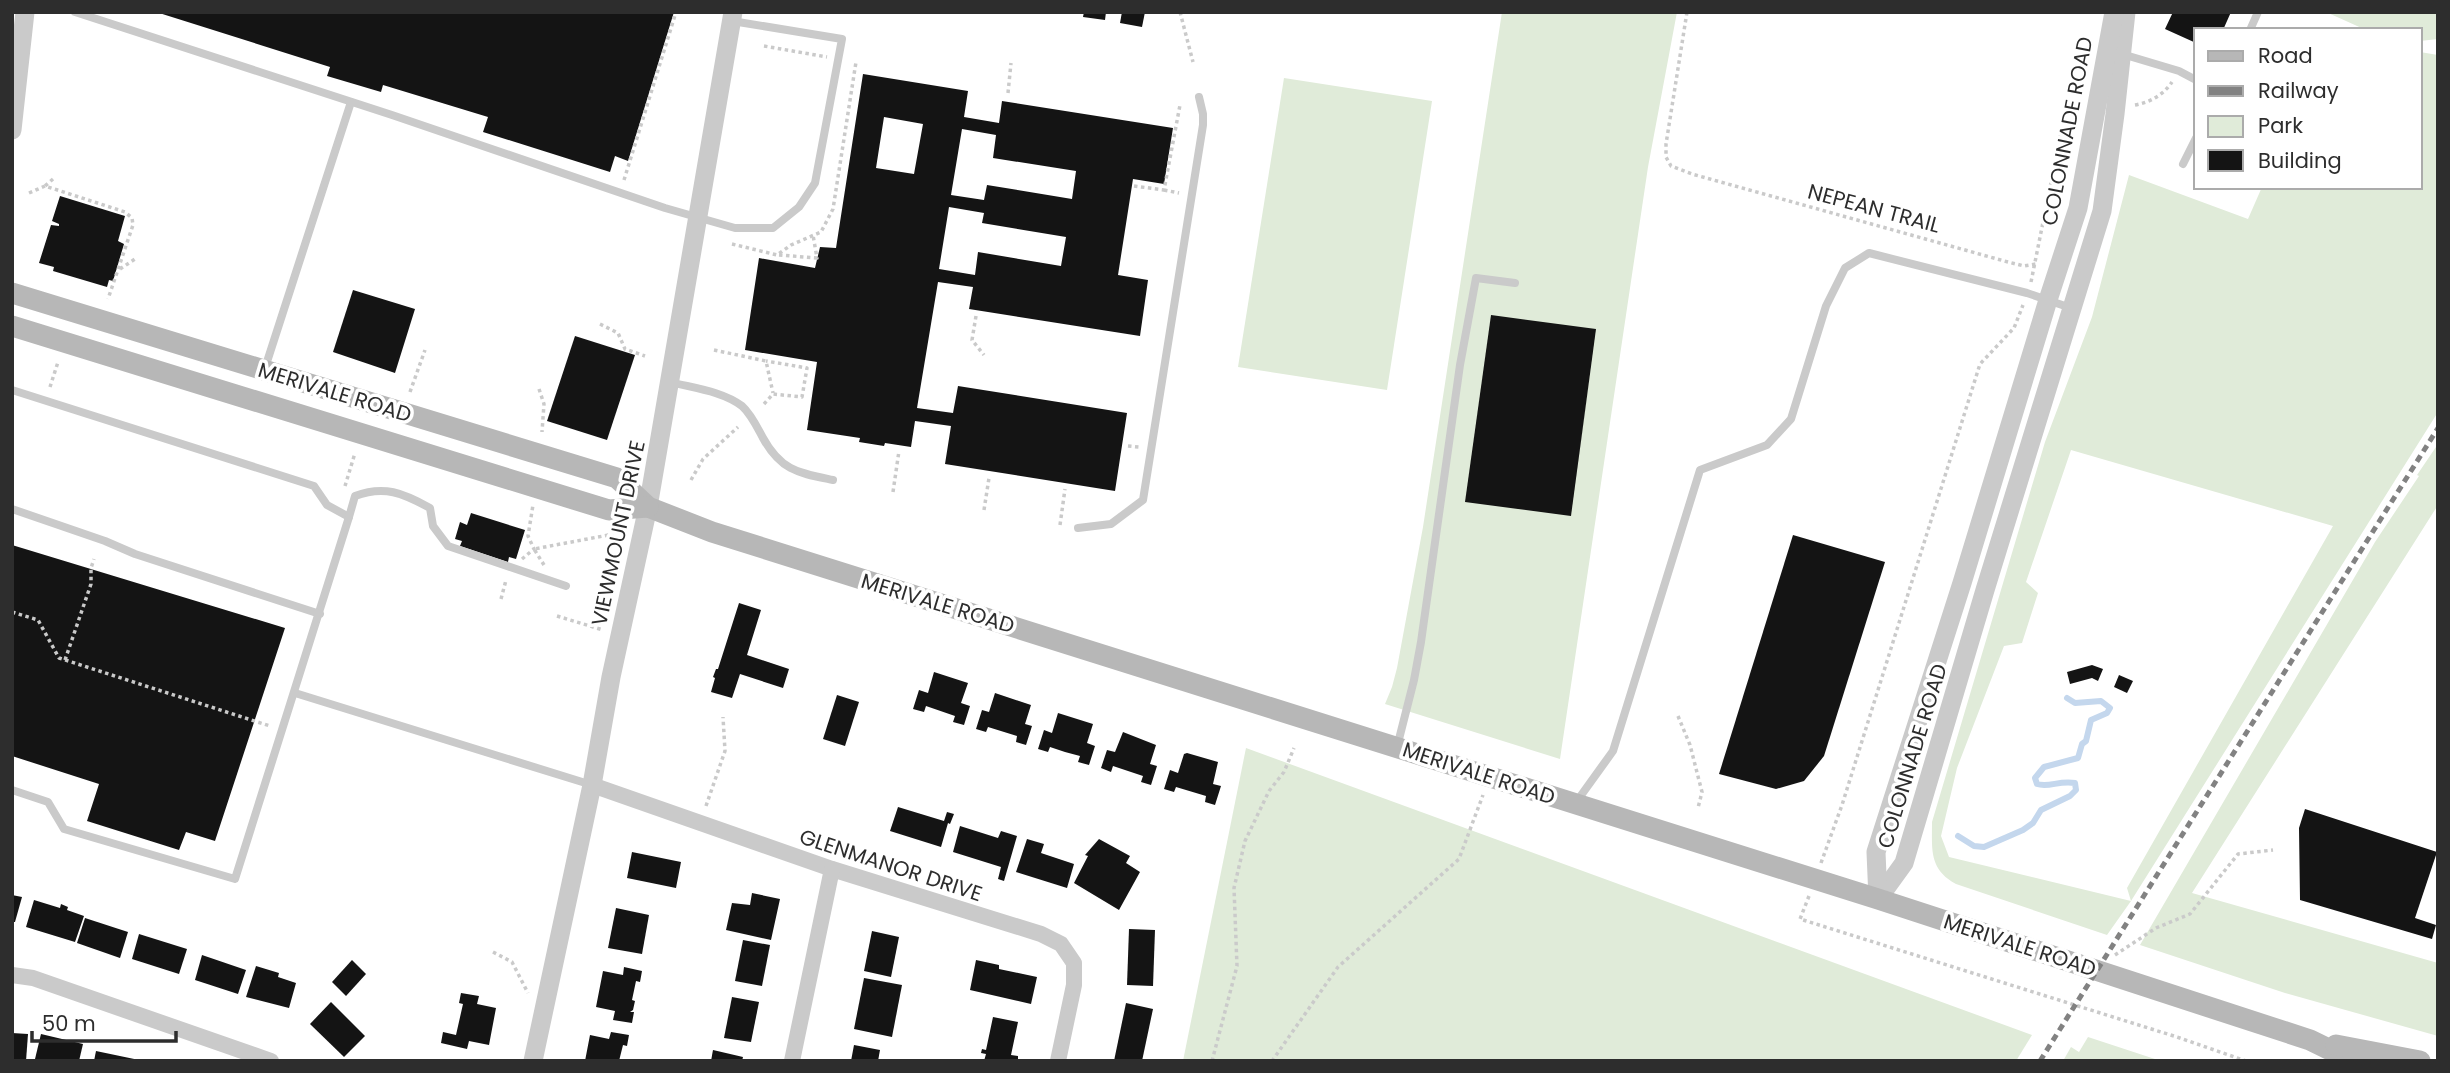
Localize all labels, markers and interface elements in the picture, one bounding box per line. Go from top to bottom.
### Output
legend [2194,28,2422,189]
street label: COLONNADE ROAD [2034,34,2100,228]
text: Road [2258,41,2313,70]
text: Railway [2258,76,2339,105]
text: Park [2258,111,2303,140]
text: Building [2258,146,2342,175]
street label: NEPEAN TRAIL [1805,176,1943,240]
street label: MERIVALE ROAD [255,355,415,429]
street label: VIEWMOUNT DRIVE [584,438,652,628]
street label: MERIVALE ROAD [858,566,1018,640]
street label: COLONNADE ROAD [1870,660,1954,852]
street label: MERIVALE ROAD [1399,735,1559,811]
street label: GLENMANOR DRIVE [796,822,986,908]
street label: MERIVALE ROAD [1940,907,2100,983]
scale bar [32,1000,175,1044]
text: 50 m [42,1009,96,1038]

